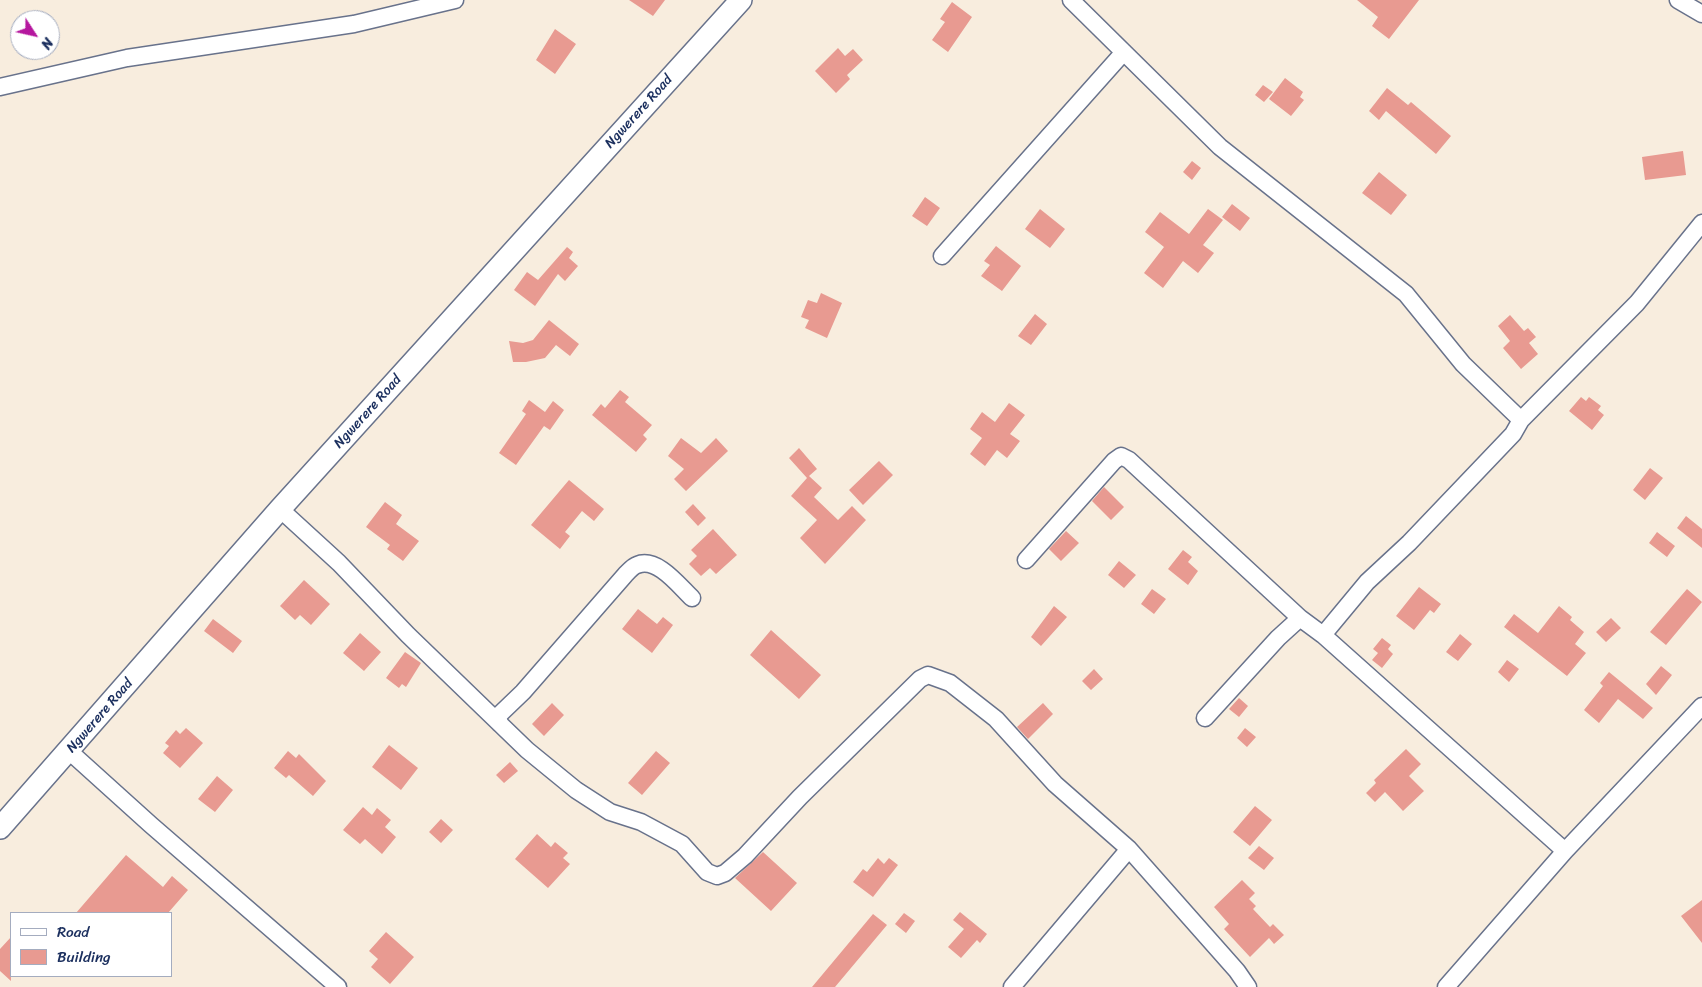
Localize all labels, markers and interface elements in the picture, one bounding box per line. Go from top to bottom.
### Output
north arrow [10,10,60,60]
text: N [34,32,60,54]
street label: Ngwerere Road [602,72,676,152]
street label: Ngwerere Road [331,372,405,452]
street label: Ngwerere Road [63,676,137,756]
legend [10,912,172,977]
text: Road [57,919,89,945]
text: Building [57,944,111,970]

